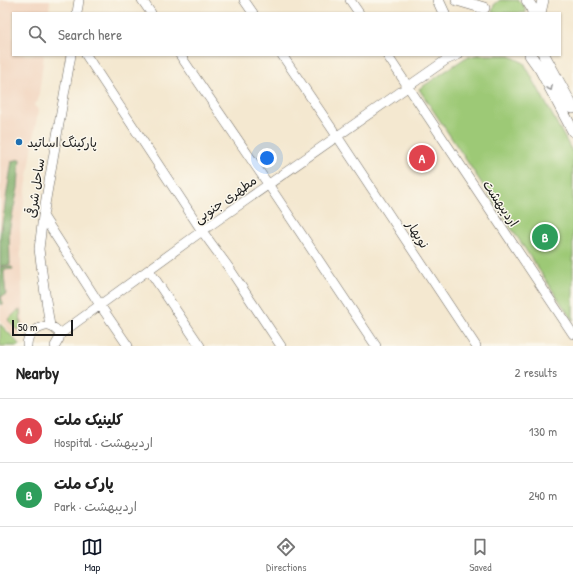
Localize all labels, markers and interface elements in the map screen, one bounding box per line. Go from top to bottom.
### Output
search box [12,12,561,56]
icon: search [26,23,48,45]
text: Search here [58,24,122,45]
one-way arrow [546,84,553,91]
place label: پارکینگ اساتید [27,133,97,151]
marker: پارکینگ اساتید [14,137,24,147]
pin: A [409,143,435,173]
your location [257,148,277,168]
street label: ساحل شرقی [21,157,49,219]
street label: مطهری جنوبی [190,171,261,228]
street label: اردیبهشت [479,176,523,230]
street label: نوبهار [402,216,434,252]
pin: B [532,222,558,252]
scale bar [12,318,73,337]
text: 50 m [18,320,38,334]
text: Nearby [16,361,59,384]
text: 2 results [515,363,557,381]
text: کلینیک ملت [54,409,123,430]
text: A [26,422,32,440]
text: 130 m [529,422,557,440]
text: Hospital · اردیبهشت [54,433,153,451]
text: پارک ملت [54,473,114,494]
text: B [26,486,32,504]
text: 240 m [528,486,557,504]
text: Park · اردیبهشت [54,497,137,515]
tab: Map [81,536,103,574]
tab: Directions [266,536,307,574]
tab: Saved [469,536,492,574]

